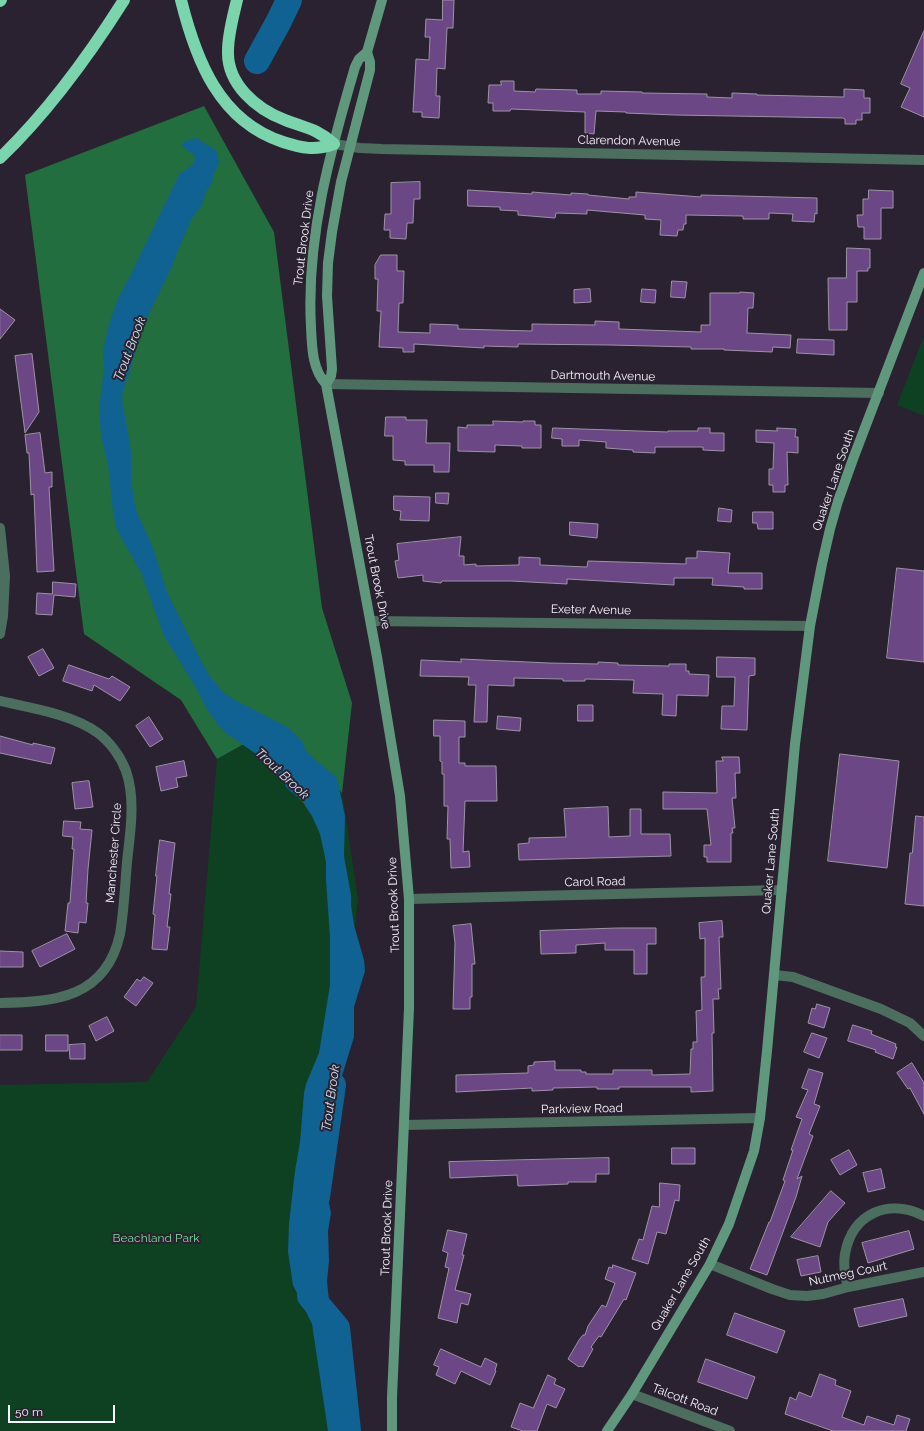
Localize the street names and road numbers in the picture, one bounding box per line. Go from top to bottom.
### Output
street label: Clarendon Avenue [577,133,681,149]
street label: Trout Brook Drive [291,190,317,286]
street label: Dartmouth Avenue [550,368,656,384]
street label: Quaker Lane South [810,427,858,533]
street label: Trout Brook Drive [361,534,393,630]
street label: Exeter Avenue [551,602,631,618]
street label: Manchester Circle [103,802,125,904]
street label: Quaker Lane South [759,807,783,915]
street label: Trout Brook Drive [385,857,403,953]
street label: Carol Road [564,874,626,890]
street label: Parkview Road [541,1101,623,1117]
street label: Trout Brook Drive [378,1180,396,1276]
street label: Quaker Lane South [648,1234,714,1334]
street label: Nutmeg Court [808,1259,888,1289]
street label: Talcott Road [650,1381,720,1419]

